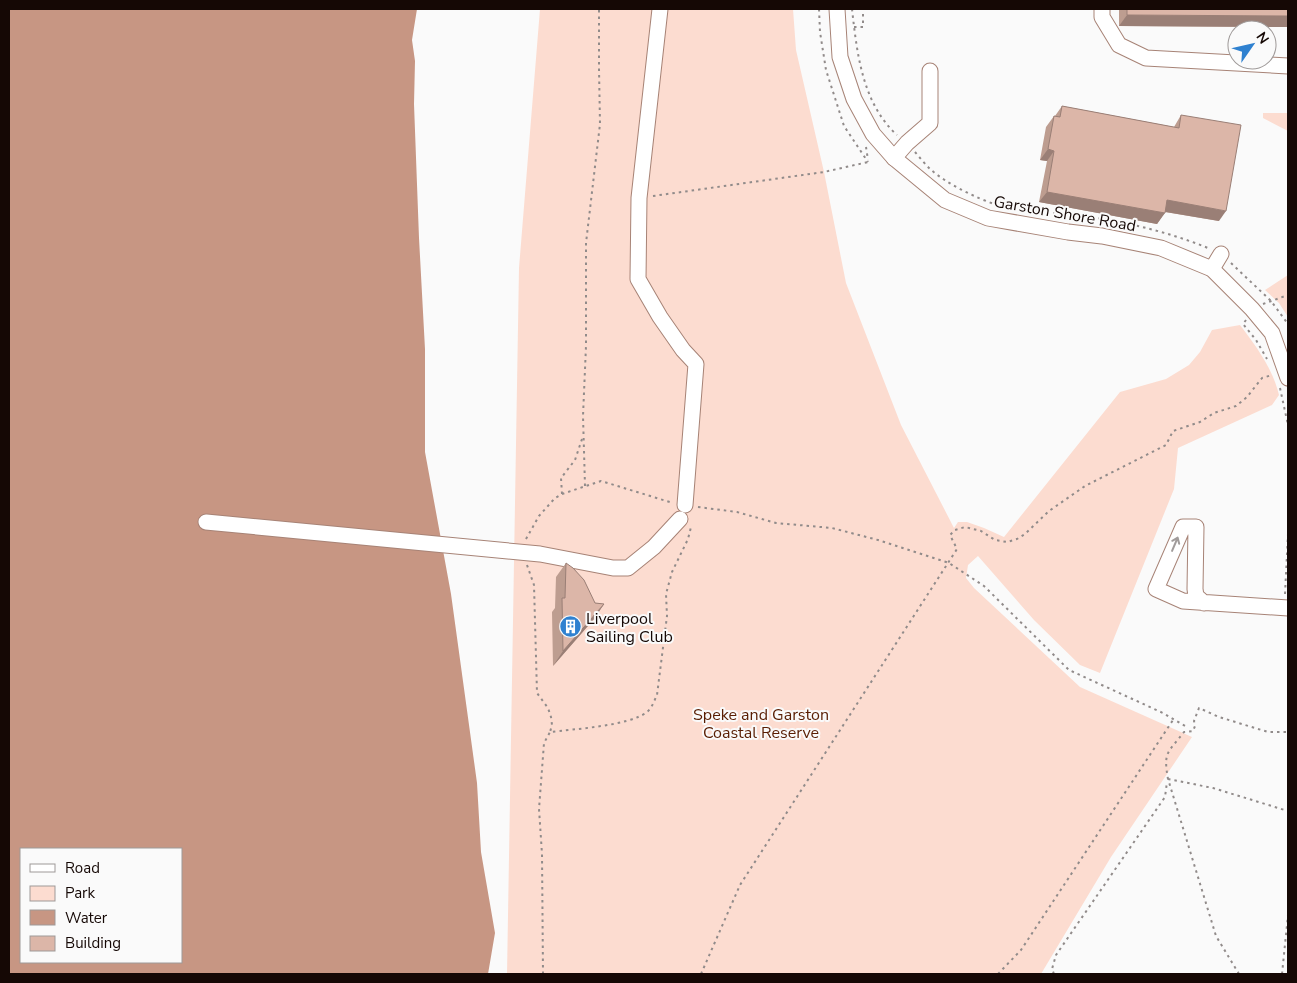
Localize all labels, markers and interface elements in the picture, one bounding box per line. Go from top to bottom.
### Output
north arrow [1227,20,1277,70]
text: N [1252,28,1273,48]
street label: Garston Shore Road [992,191,1138,237]
one-way arrow [1171,537,1181,552]
place label: Liverpool Sailing Club [586,608,673,648]
building icon: Liverpool Sailing Club [558,615,582,639]
park label: Speke and Garston Coastal Reserve [693,704,829,744]
legend [20,848,182,963]
text: Road [65,858,100,878]
text: Park [65,883,95,903]
text: Water [65,908,108,928]
text: Building [65,933,121,953]

